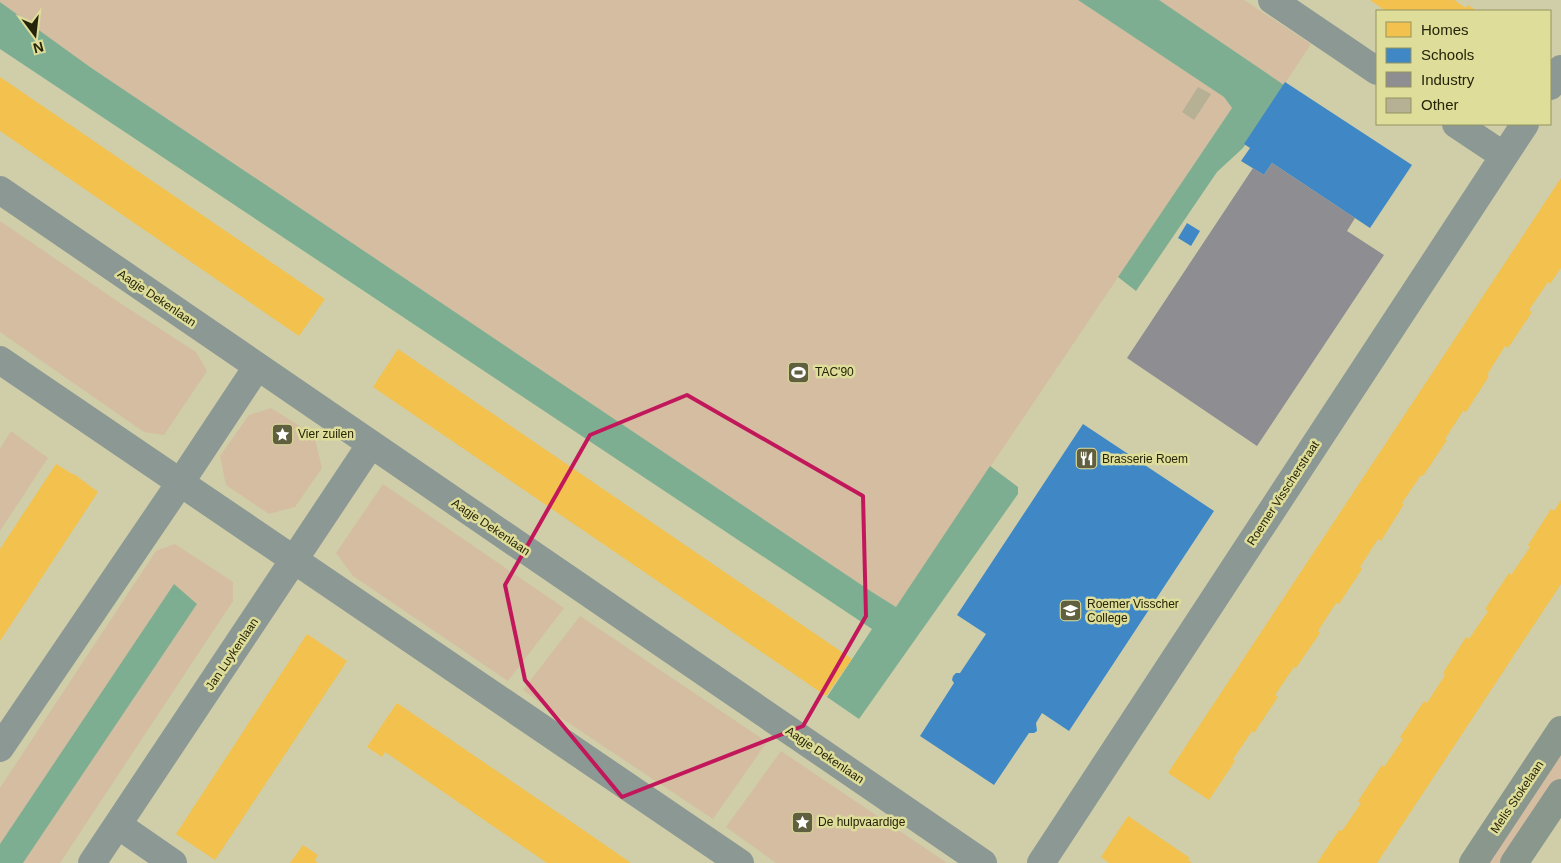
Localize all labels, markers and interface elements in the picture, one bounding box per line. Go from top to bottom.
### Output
north arrow [10,10,60,60]
legend [1376,10,1551,125]
text: Homes [1421,21,1469,38]
text: N [31,39,45,57]
text: Schools [1421,46,1474,63]
text: Industry [1421,71,1475,88]
text: Other [1421,96,1459,113]
street label: Aagje Dekenlaan [115,267,199,329]
sports icon: TAC'90 [787,360,811,384]
place label: TAC'90 [815,365,854,379]
place icon: Vier zuilen [270,422,294,446]
place label: Vier zuilen [298,427,354,441]
street label: Roemer Visscherstraat [1244,438,1322,548]
restaurant icon: Brasserie Roem [1074,447,1098,471]
place label: Brasserie Roem [1102,452,1188,466]
street label: Aagje Dekenlaan [449,496,533,558]
place label: Roemer Visscher College [1087,597,1179,625]
school or university icon: Roemer Visscher College [1059,599,1083,623]
street label: Jan Luykenlaan [203,615,261,693]
street label: Aagje Dekenlaan [783,724,867,786]
street label: Melis Stokelaan [1488,758,1546,836]
place icon: De hulpvaardige [790,810,814,834]
place label: De hulpvaardige [818,815,906,829]

